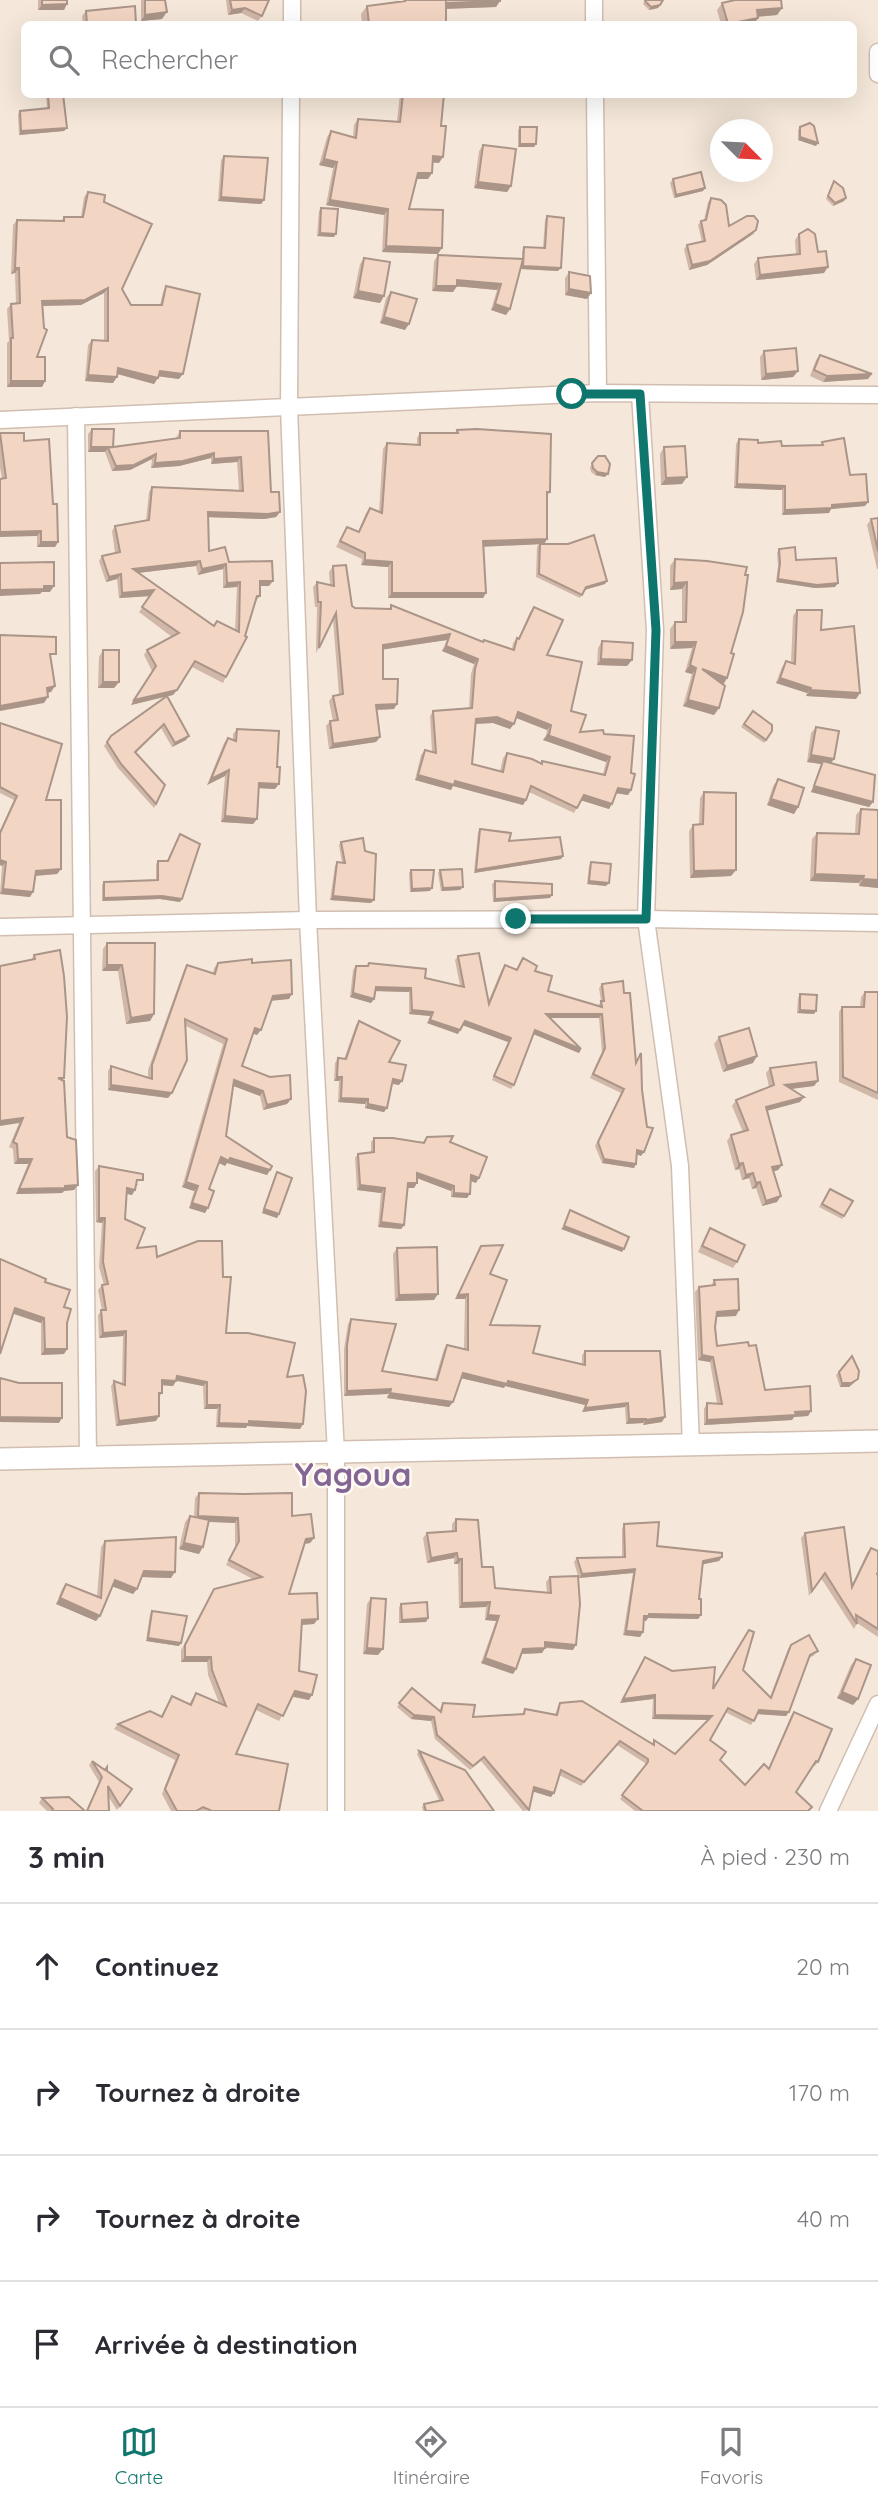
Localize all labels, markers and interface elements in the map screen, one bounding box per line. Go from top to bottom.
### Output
search box [21,21,857,98]
icon: search [45,41,83,79]
text: Rechercher [101,43,238,76]
north arrow [710,119,773,182]
route start [556,378,587,409]
route end [500,903,531,934]
district label: Yagoua [295,1454,411,1494]
text: 3 min [28,1838,105,1876]
text: À pied · 230 m [700,1842,850,1871]
icon: ahead [28,1947,66,1985]
text: Continuez [95,1950,218,1983]
text: 20 m [796,1952,850,1981]
icon: right [28,2073,66,2111]
text: Tournez à droite [95,2076,300,2109]
text: 170 m [789,2078,850,2107]
icon: right [28,2199,66,2237]
text: Tournez à droite [95,2202,300,2235]
text: 40 m [797,2204,850,2233]
icon: arrive [28,2325,66,2363]
text: Arrivée à destination [95,2328,358,2361]
tab: Carte [115,2423,163,2489]
tab: Itinéraire [393,2423,470,2489]
tab: Favoris [700,2423,763,2489]

